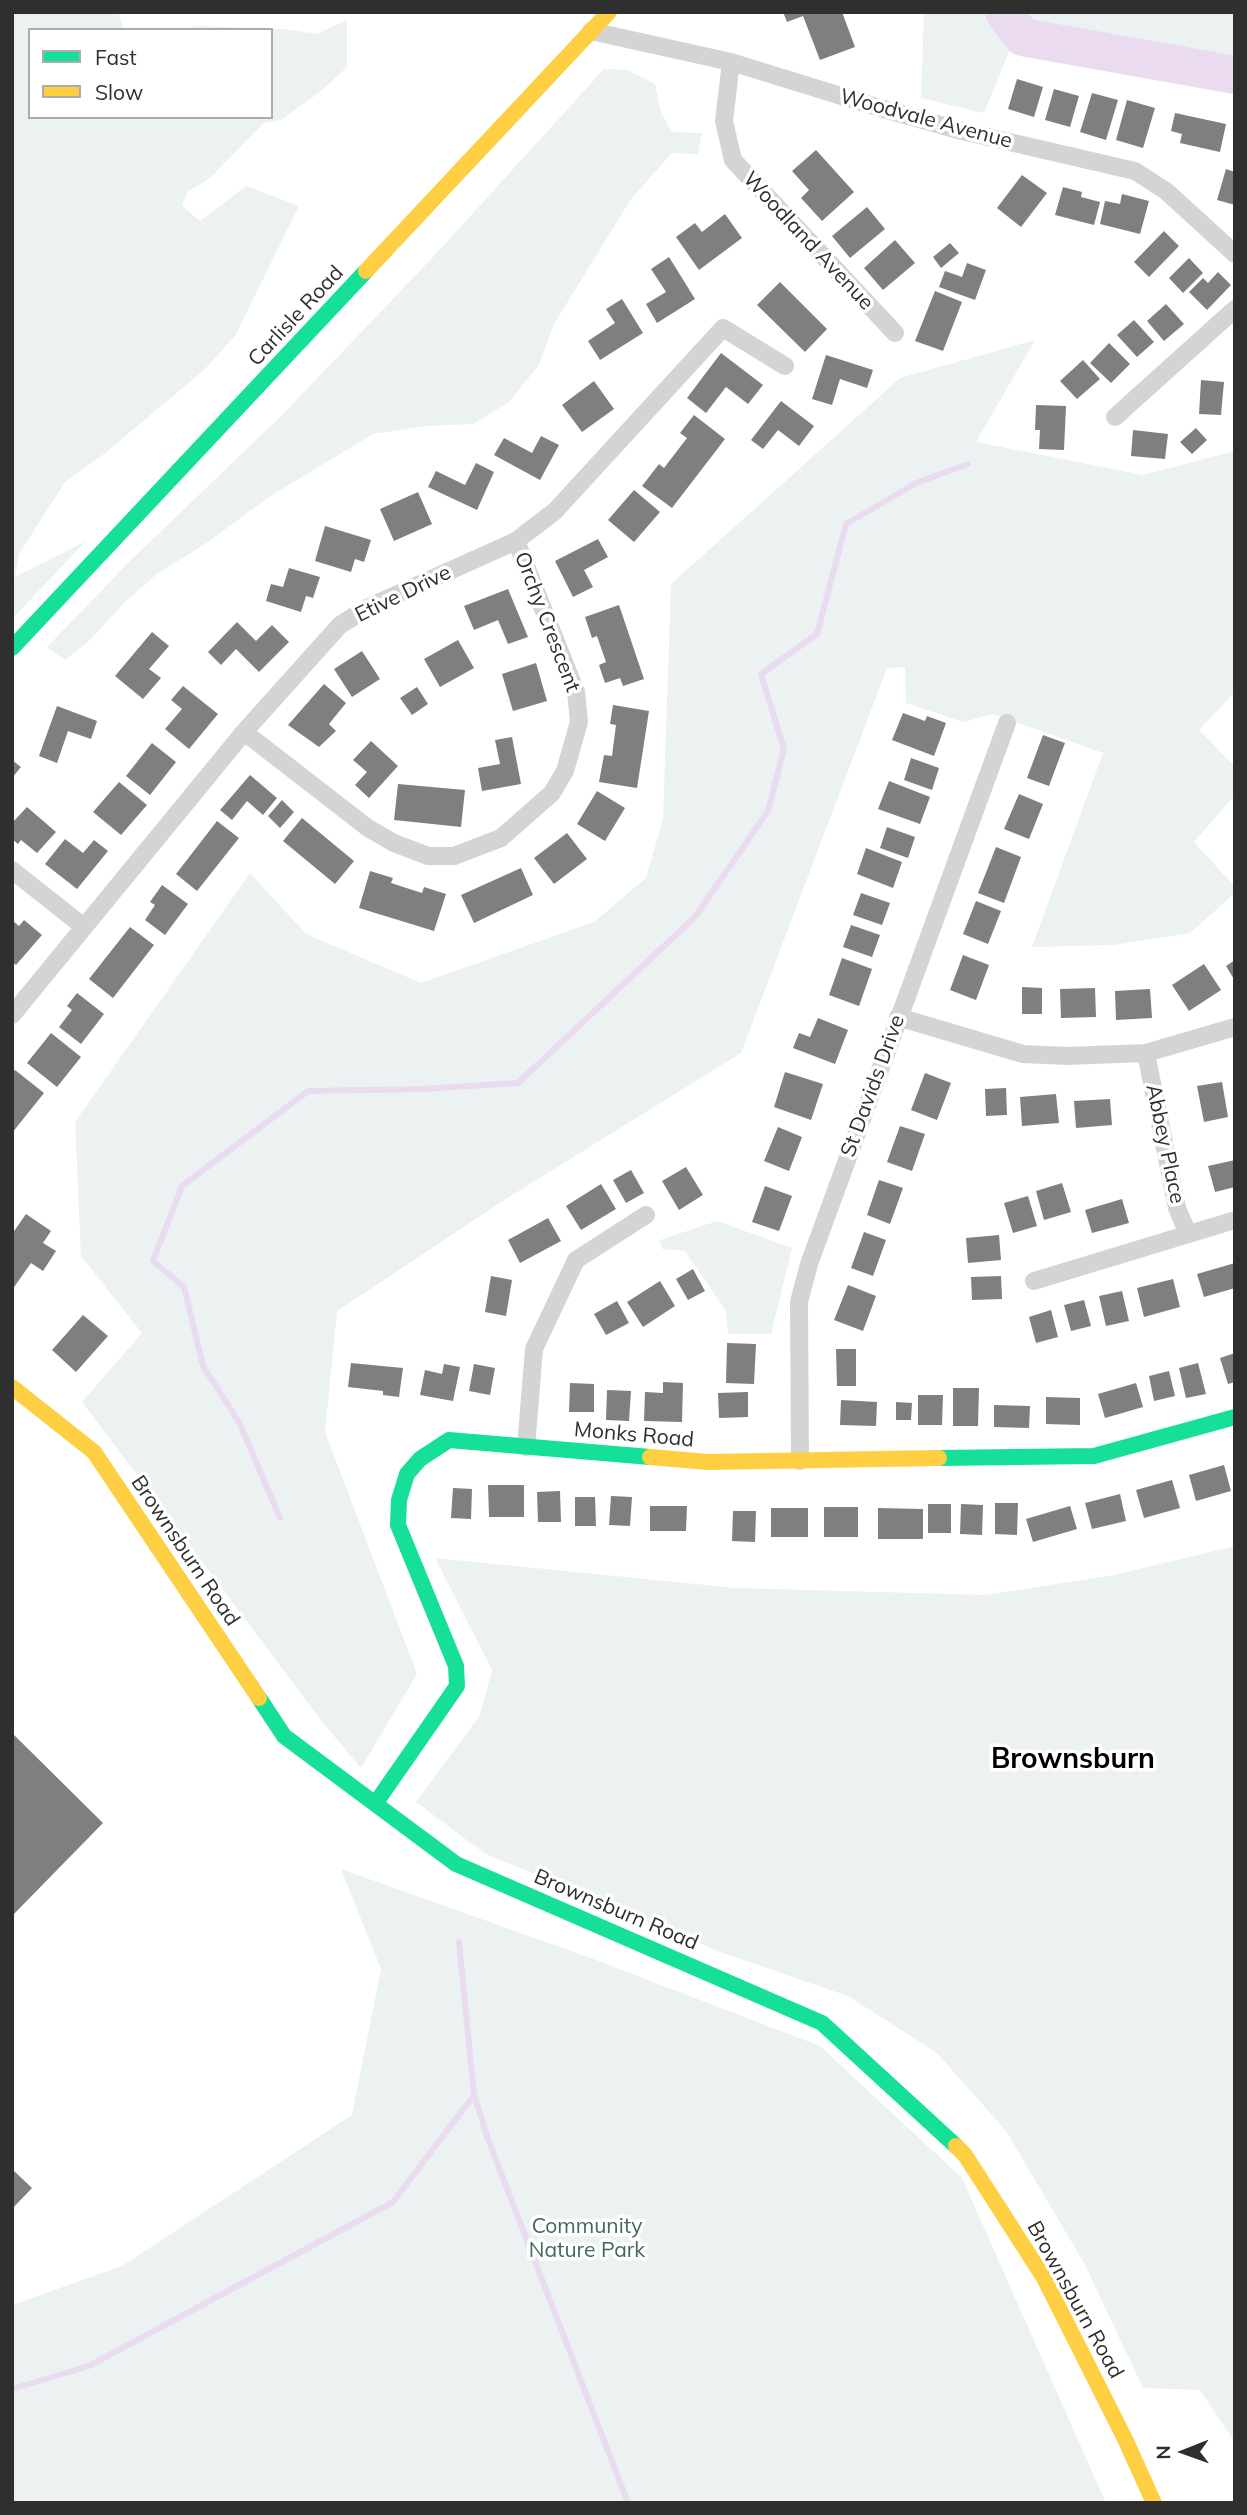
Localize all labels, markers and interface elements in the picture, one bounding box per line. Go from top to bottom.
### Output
legend [28,28,273,119]
text: Fast [95,44,137,70]
text: Slow [95,79,143,105]
street label: Woodvale Avenue [837,84,1015,154]
street label: Woodland Avenue [737,167,879,315]
street label: Carlisle Road [243,261,349,371]
street label: Orchy Crescent [509,548,585,696]
street label: Etive Drive [351,560,455,628]
street label: St Davids Drive [836,1011,910,1161]
street label: Abbey Place [1140,1082,1190,1206]
street label: Monks Road [573,1417,695,1453]
street label: Brownsburn Road [125,1471,245,1631]
district label: Brownsburn [991,1743,1155,1777]
street label: Brownsburn Road [530,1864,702,1956]
park label: Community Nature Park [529,2214,645,2264]
street label: Brownsburn Road [1021,2217,1129,2383]
north arrow [1149,2417,1219,2487]
text: N [1151,2445,1175,2460]

